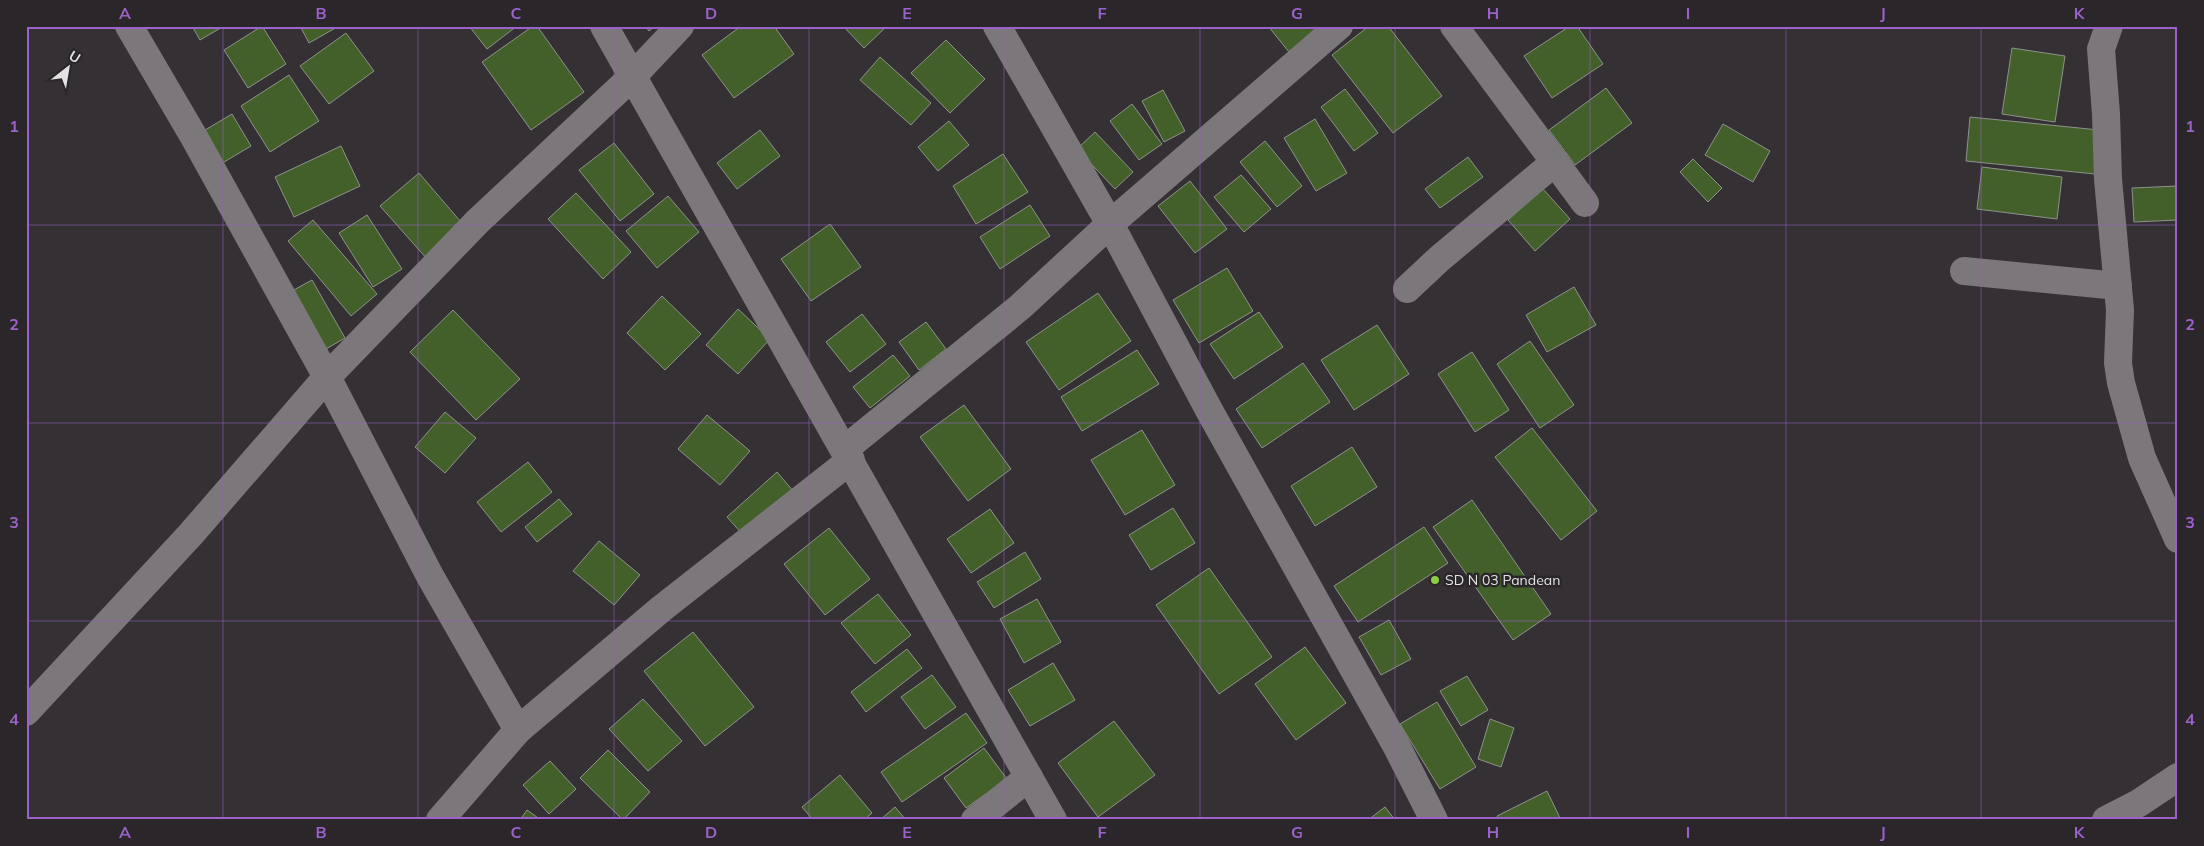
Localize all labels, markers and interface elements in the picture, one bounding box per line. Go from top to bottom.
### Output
text: A [119,3,131,23]
text: B [315,3,327,23]
text: C [511,3,522,23]
text: D [705,3,717,23]
text: E [902,3,912,23]
text: F [1097,3,1107,23]
text: G [1291,3,1303,23]
text: H [1487,3,1499,23]
text: I [1686,3,1690,23]
text: J [1880,3,1886,23]
text: K [2074,3,2086,23]
north arrow [42,42,92,92]
text: U [66,46,84,67]
text: 1 [9,116,19,136]
text: 1 [2185,116,2195,136]
text: 2 [9,314,19,334]
text: 2 [2185,314,2195,334]
text: 3 [9,512,19,532]
text: 3 [2185,512,2195,532]
place label: SD N 03 Pandean [1445,571,1560,589]
marker: SD N 03 Pandean [1429,574,1441,586]
text: 4 [9,709,19,729]
text: 4 [2185,709,2195,729]
text: A [119,822,131,842]
text: B [315,822,327,842]
text: C [511,822,522,842]
text: D [705,822,717,842]
text: E [902,822,912,842]
text: F [1097,822,1107,842]
text: G [1291,822,1303,842]
text: H [1487,822,1499,842]
text: I [1686,822,1690,842]
text: J [1880,822,1886,842]
text: K [2074,822,2086,842]

